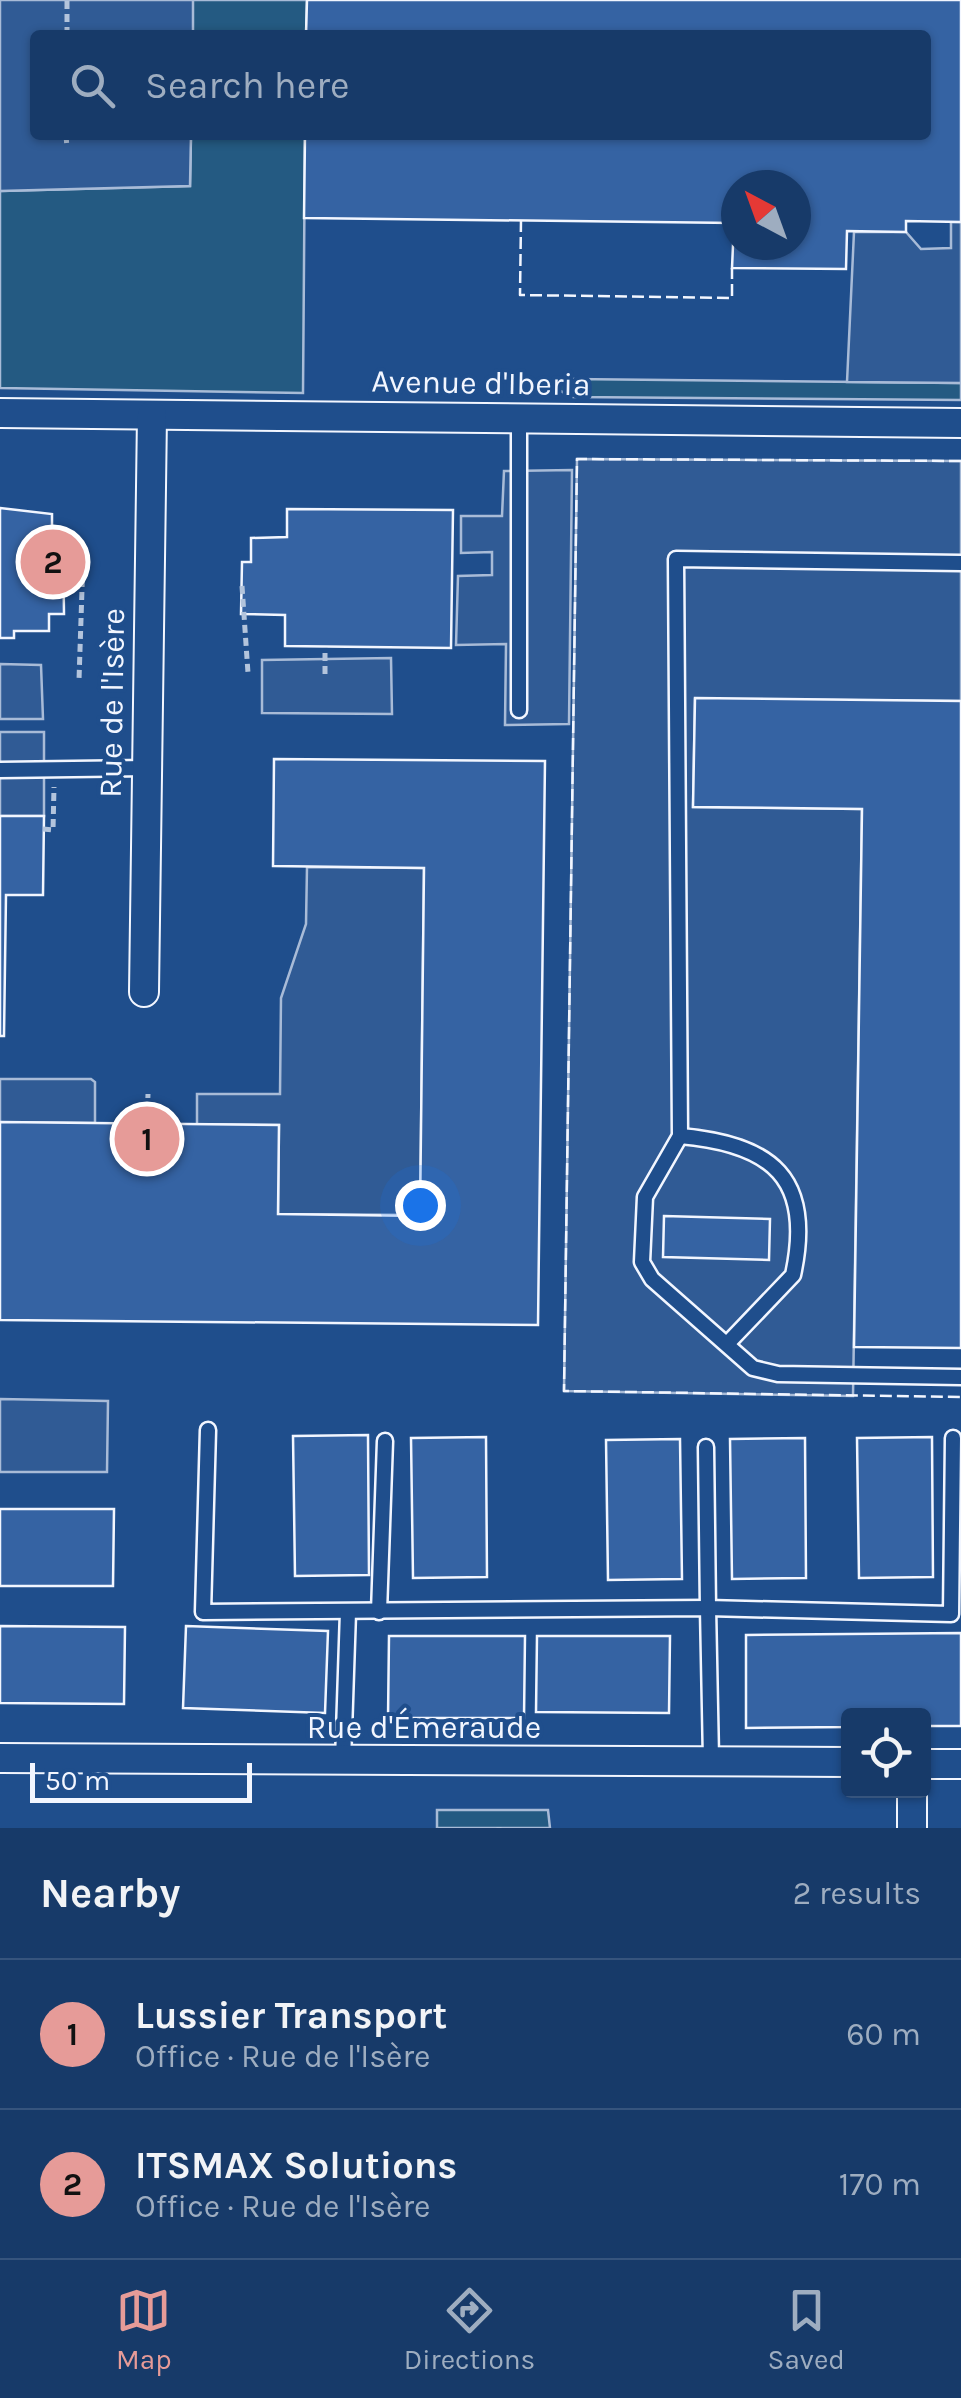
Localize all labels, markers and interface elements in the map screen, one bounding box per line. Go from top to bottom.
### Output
search box [30,30,931,140]
icon: search [65,58,120,113]
text: Search here [145,63,349,108]
north arrow [721,170,811,260]
street label: Avenue d'Iberia [371,363,591,403]
pin: 2 [20,524,86,600]
street label: Rue de l'Isère [92,608,132,798]
pin: 1 [114,1102,180,1176]
your location [395,1180,446,1231]
street label: Rue d'Émeraude [307,1707,541,1746]
map controls [841,1708,931,1798]
button: locate [841,1708,931,1798]
scale bar [30,1758,252,1802]
text: 50 m [45,1764,110,1797]
text: Nearby [40,1868,180,1918]
text: 2 results [793,1875,921,1912]
text: Lussier Transport [135,1993,447,2038]
text: 1 [67,2016,78,2053]
text: 60 m [846,2016,921,2053]
text: Office · Rue de l'Isère [135,2038,431,2075]
text: ITSMAX Solutions [135,2143,457,2188]
text: 2 [63,2166,82,2203]
text: 170 m [839,2166,921,2203]
text: Office · Rue de l'Isère [135,2188,431,2225]
tab: Map [116,2283,172,2376]
tab: Directions [404,2283,535,2376]
tab: Saved [767,2283,845,2376]

